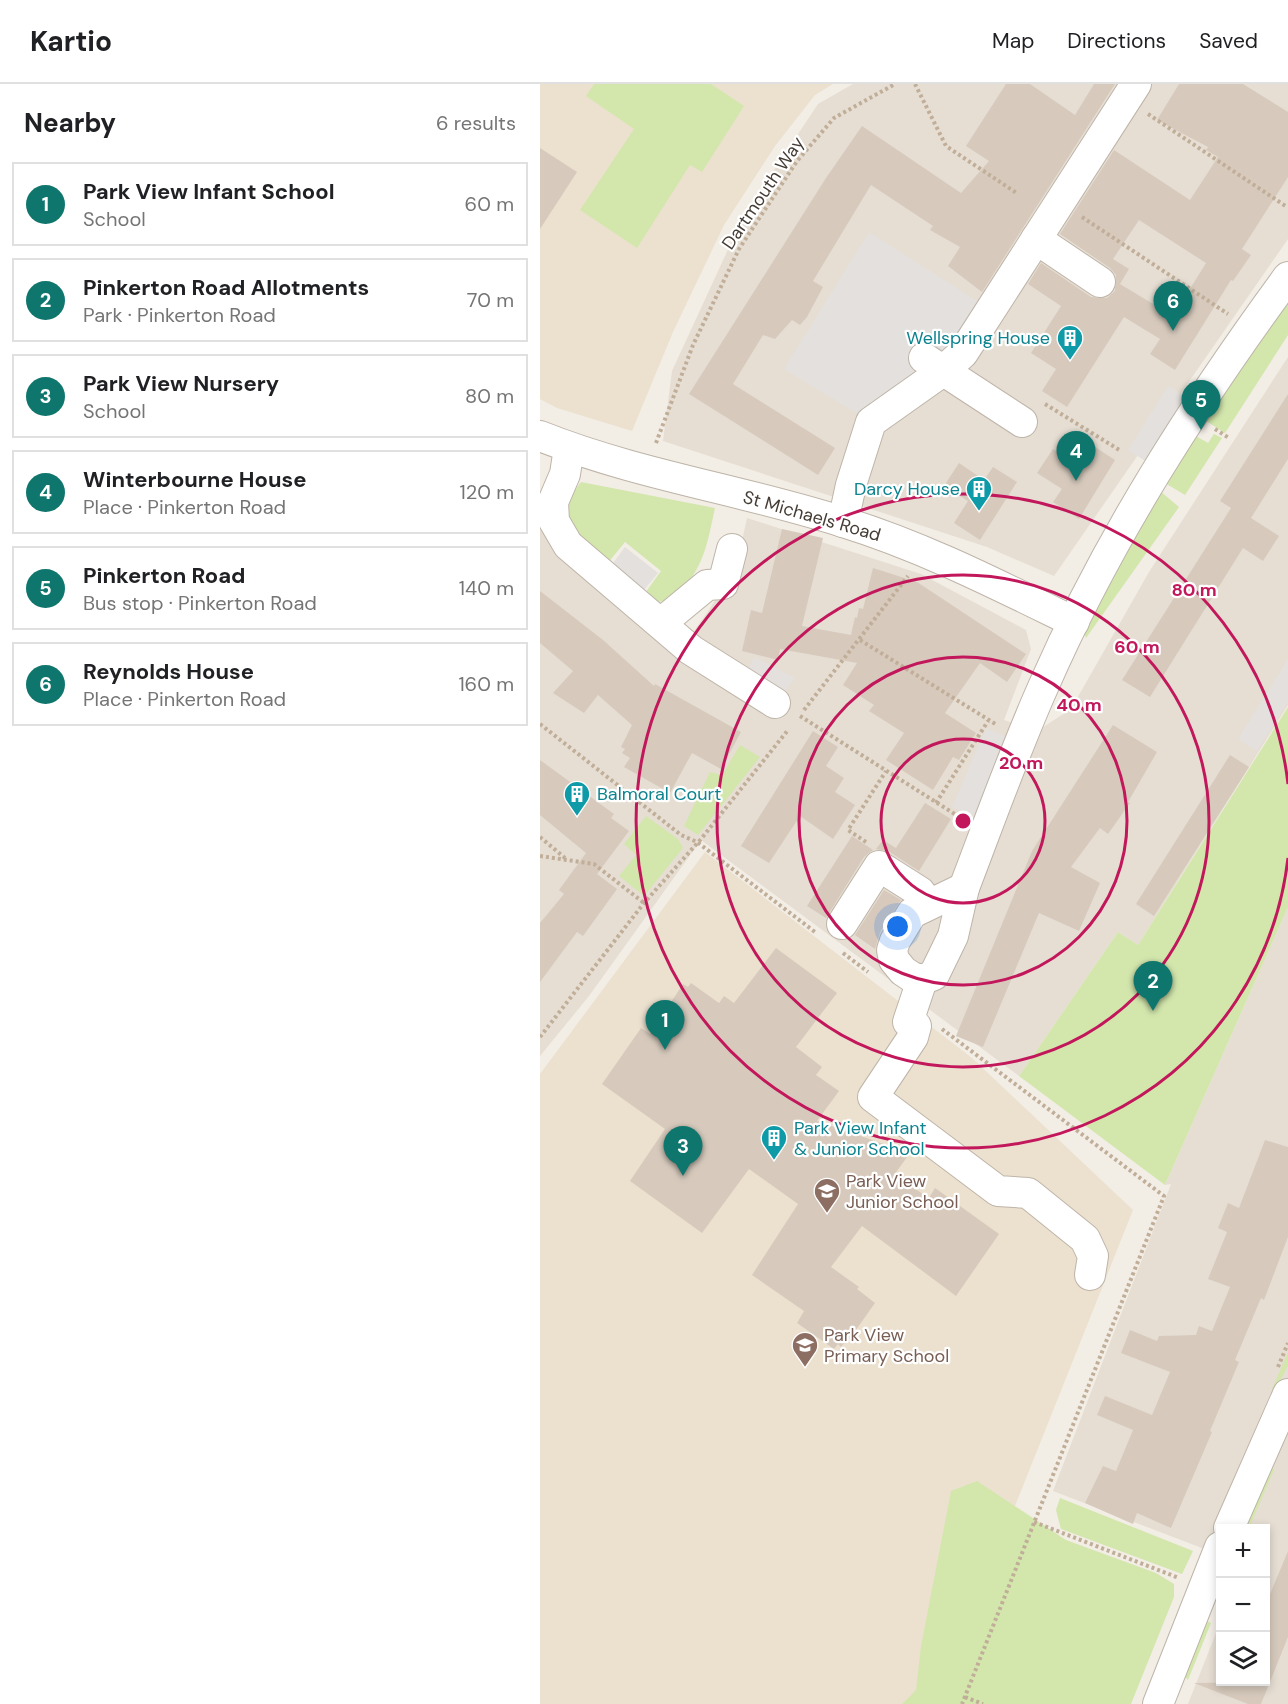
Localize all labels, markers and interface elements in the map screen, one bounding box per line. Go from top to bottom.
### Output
text: Kartio [30,23,112,60]
text: Map [992,27,1034,55]
text: Directions [1067,27,1166,55]
text: Saved [1199,27,1258,55]
text: Nearby [24,106,116,140]
text: 6 results [436,110,516,136]
street label: Dartmouth Way [716,132,810,254]
text: Park View Infant School [83,177,335,206]
text: 1 [42,191,49,217]
text: 60 m [465,191,514,217]
text: School [83,206,146,232]
text: Pinkerton Road Allotments [83,273,369,302]
pin: 6 [1154,282,1192,331]
text: 2 [40,287,51,313]
text: 70 m [467,287,514,313]
text: Park · Pinkerton Road [83,302,276,328]
building icon: Wellspring House [1055,323,1085,361]
place label: Wellspring House [906,326,1050,350]
text: Park View Nursery [83,369,279,398]
pin: 5 [1182,380,1220,430]
text: 3 [39,383,52,409]
text: 80 m [465,383,514,409]
text: School [83,398,146,424]
pin: 4 [1056,432,1096,481]
text: Winterbourne House [83,465,306,494]
building icon: Darcy House [964,474,994,512]
place label: Darcy House [854,477,960,501]
text: 4 [39,479,52,505]
text: 120 m [460,479,514,505]
street label: St Michaels Road [740,485,884,547]
text: Place · Pinkerton Road [83,494,286,520]
text: Pinkerton Road [83,561,246,590]
text: 5 [39,575,52,601]
text: 140 m [459,575,514,601]
text: 80 m [1171,578,1217,602]
text: Bus stop · Pinkerton Road [83,590,317,616]
text: 60 m [1114,635,1160,659]
text: Reynolds House [83,657,254,686]
text: 6 [39,671,52,697]
text: 160 m [458,671,514,697]
text: Place · Pinkerton Road [83,686,286,712]
text: 40 m [1056,693,1102,717]
text: 20 m [999,751,1043,775]
building icon: Balmoral Court [562,779,592,817]
place label: Balmoral Court [597,782,721,806]
centre of rings [953,811,973,831]
your location [883,912,912,941]
pin: 2 [1134,962,1172,1011]
pin: 1 [646,1000,684,1050]
place label: Park View Infant & Junior School [794,1116,927,1161]
building icon: Park View Infant & Junior School [759,1123,789,1161]
pin: 3 [664,1126,702,1176]
place label: Park View Junior School [846,1169,959,1214]
school or university icon: Park View Junior School [812,1176,842,1214]
place label: Park View Primary School [824,1323,949,1368]
school or university icon: Park View Primary School [790,1330,820,1368]
map controls [1216,1524,1270,1686]
button: + [1216,1524,1270,1578]
button: − [1216,1578,1270,1632]
button: layers [1216,1632,1270,1686]

